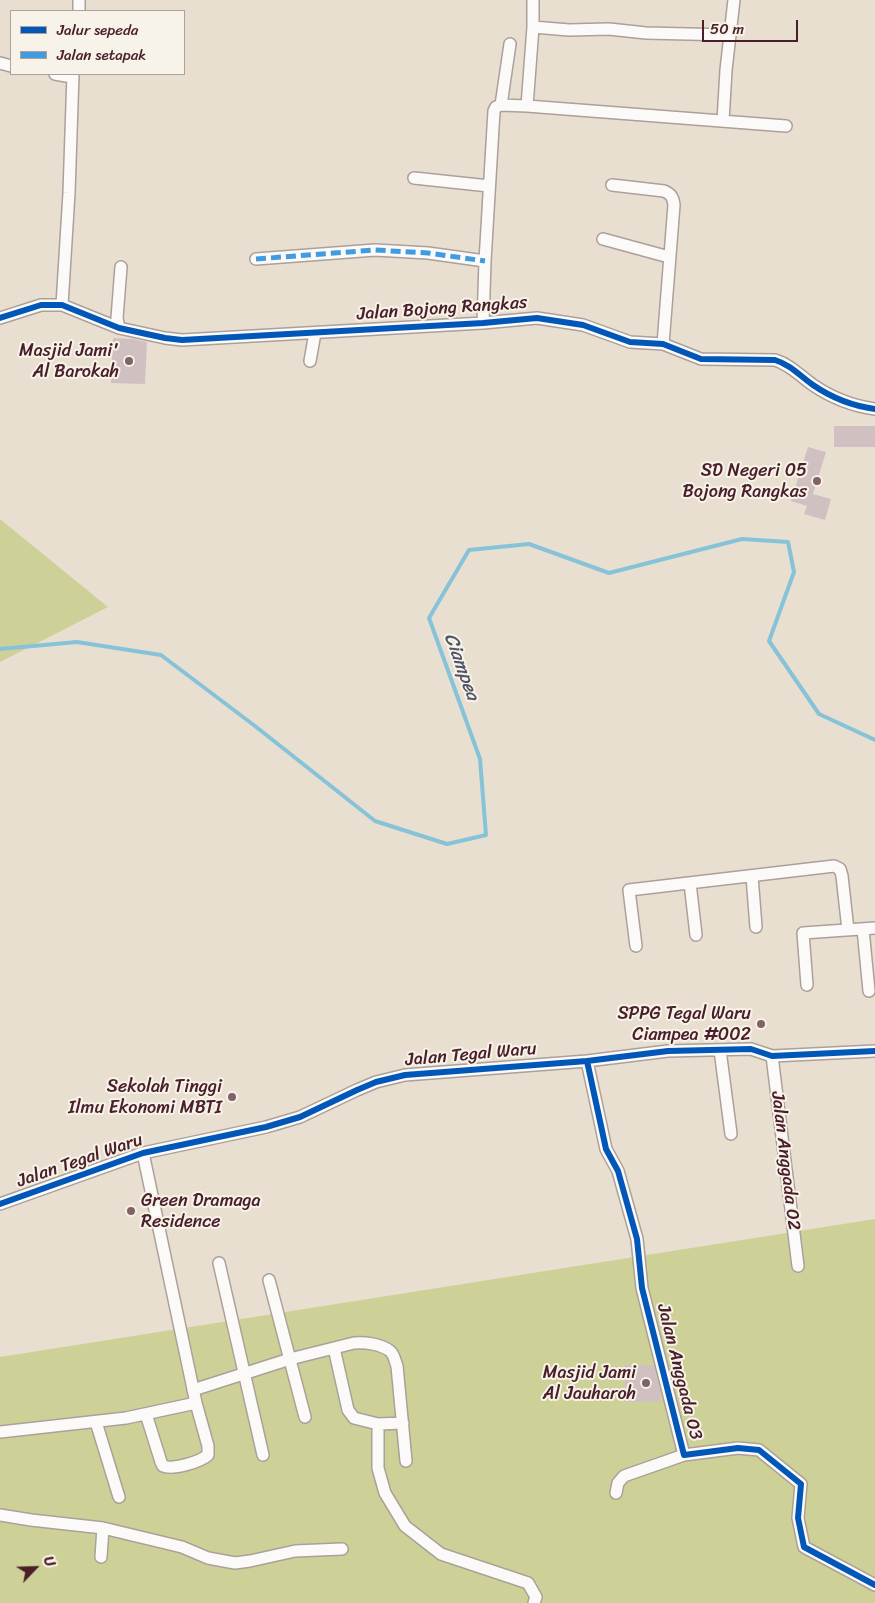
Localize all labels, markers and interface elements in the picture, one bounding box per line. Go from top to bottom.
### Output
legend [10,10,185,75]
scale bar [705,10,801,42]
text: 50 m [710,16,744,42]
text: Jalur sepeda [57,17,138,43]
text: Jalan setapak [57,42,146,68]
street label: Jalan Bojong Rangkas [356,292,528,326]
place label: Masjid Jami' Al Barokah [19,340,119,382]
marker: Masjid Jami' Al Barokah [123,355,135,367]
place label: SD Negeri 05 Bojong Rangkas [682,460,807,502]
marker: SD Negeri 05 Bojong Rangkas [811,475,823,487]
water label: Ciampea [438,630,484,704]
place label: SPPG Tegal Waru Ciampea #002 [617,1003,751,1046]
marker: SPPG Tegal Waru Ciampea #002 [755,1018,767,1030]
street label: Jalan Tegal Waru [405,1039,537,1071]
place label: Sekolah Tinggi Ilmu Ekonomi MBTI [68,1076,222,1118]
street label: Jalan Anggada 02 [766,1090,804,1232]
marker: Sekolah Tinggi Ilmu Ekonomi MBTI [226,1091,238,1103]
street label: Jalan Tegal Waru [14,1129,146,1193]
place label: Green Dramaga Residence [141,1190,261,1232]
marker: Green Dramaga Residence [125,1205,137,1217]
street label: Jalan Anggada 03 [652,1302,706,1442]
place label: Masjid Jami Al Jauharoh [543,1362,636,1405]
marker: Masjid Jami Al Jauharoh [640,1377,652,1389]
north arrow [10,1543,60,1593]
text: U [36,1552,62,1571]

